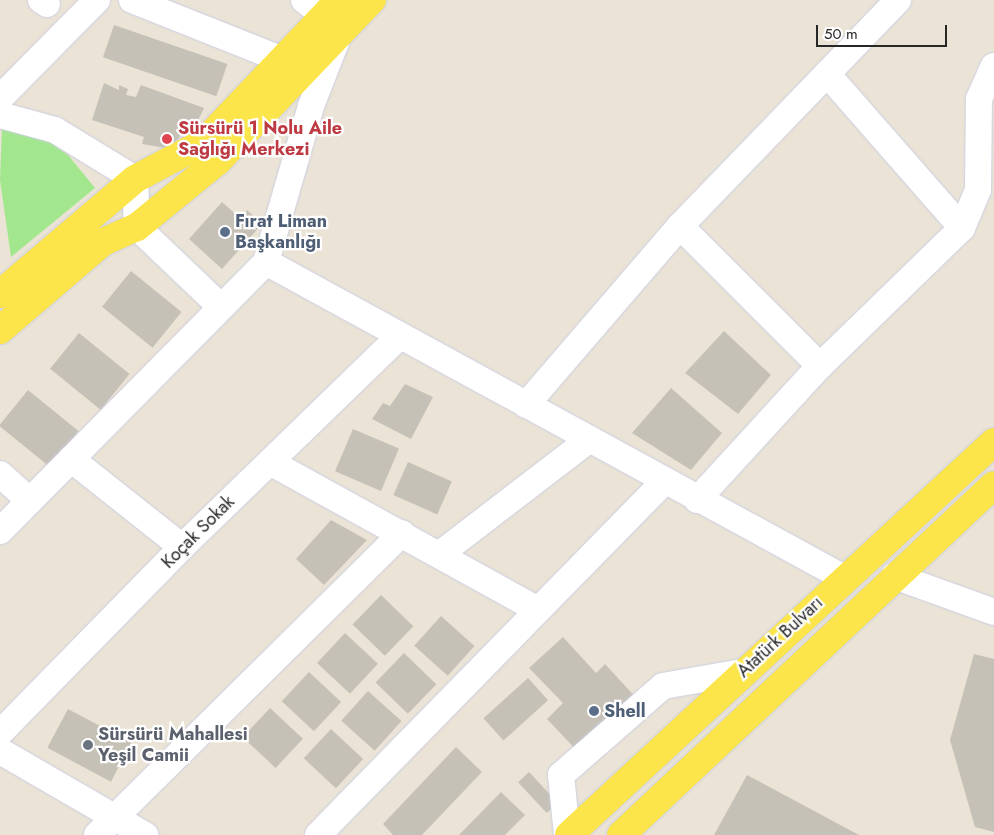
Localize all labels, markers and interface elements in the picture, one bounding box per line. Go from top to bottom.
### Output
scale bar [819,15,950,47]
text: 50 m [824,23,858,45]
place label: Sürsürü 1 Nolu Aile Sağlığı Merkezi [178,118,342,160]
marker: Sürsürü 1 Nolu Aile Sağlığı Merkezi [160,132,174,146]
place label: Fırat Liman Başkanlığı [235,211,327,253]
marker: Fırat Liman Başkanlığı [219,226,231,238]
street label: Koçak Sokak [157,491,239,573]
street label: Atatürk Bulvarı [733,592,827,682]
place label: Shell [604,700,646,722]
marker: Shell [588,705,600,717]
place label: Sürsürü Mahallesi Yeşil Camii [98,724,248,766]
marker: Sürsürü Mahallesi Yeşil Camii [82,739,94,751]

